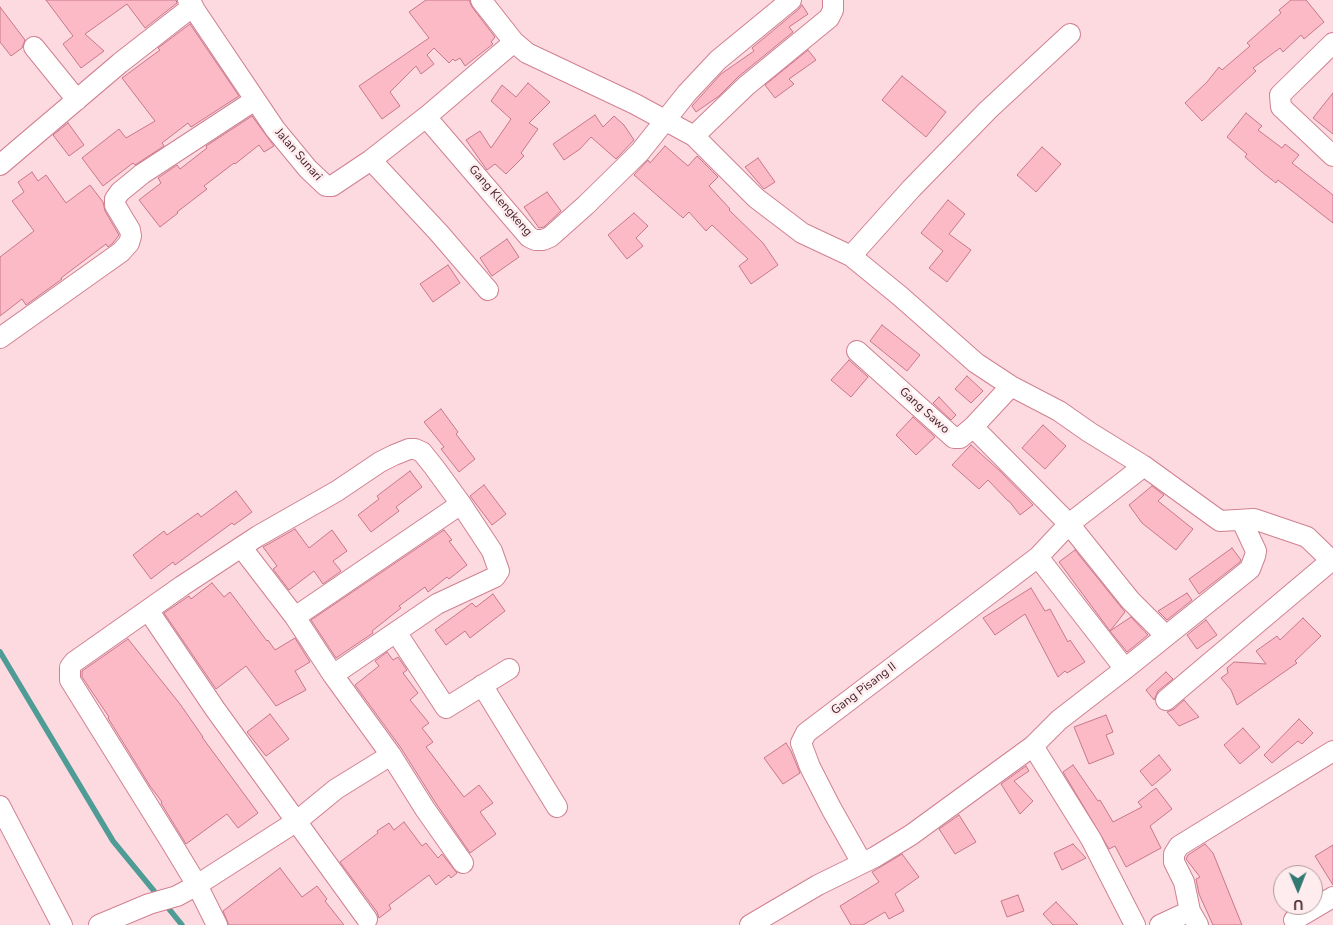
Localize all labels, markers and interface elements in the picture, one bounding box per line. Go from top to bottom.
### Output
street label: Jalan Sunari [271,126,325,184]
street label: Gang Klengkeng [465,163,535,239]
street label: Gang Sawo [896,385,952,437]
street label: Gang Pisang II [829,660,899,718]
north arrow [1273,865,1323,915]
text: U [1293,895,1304,914]

